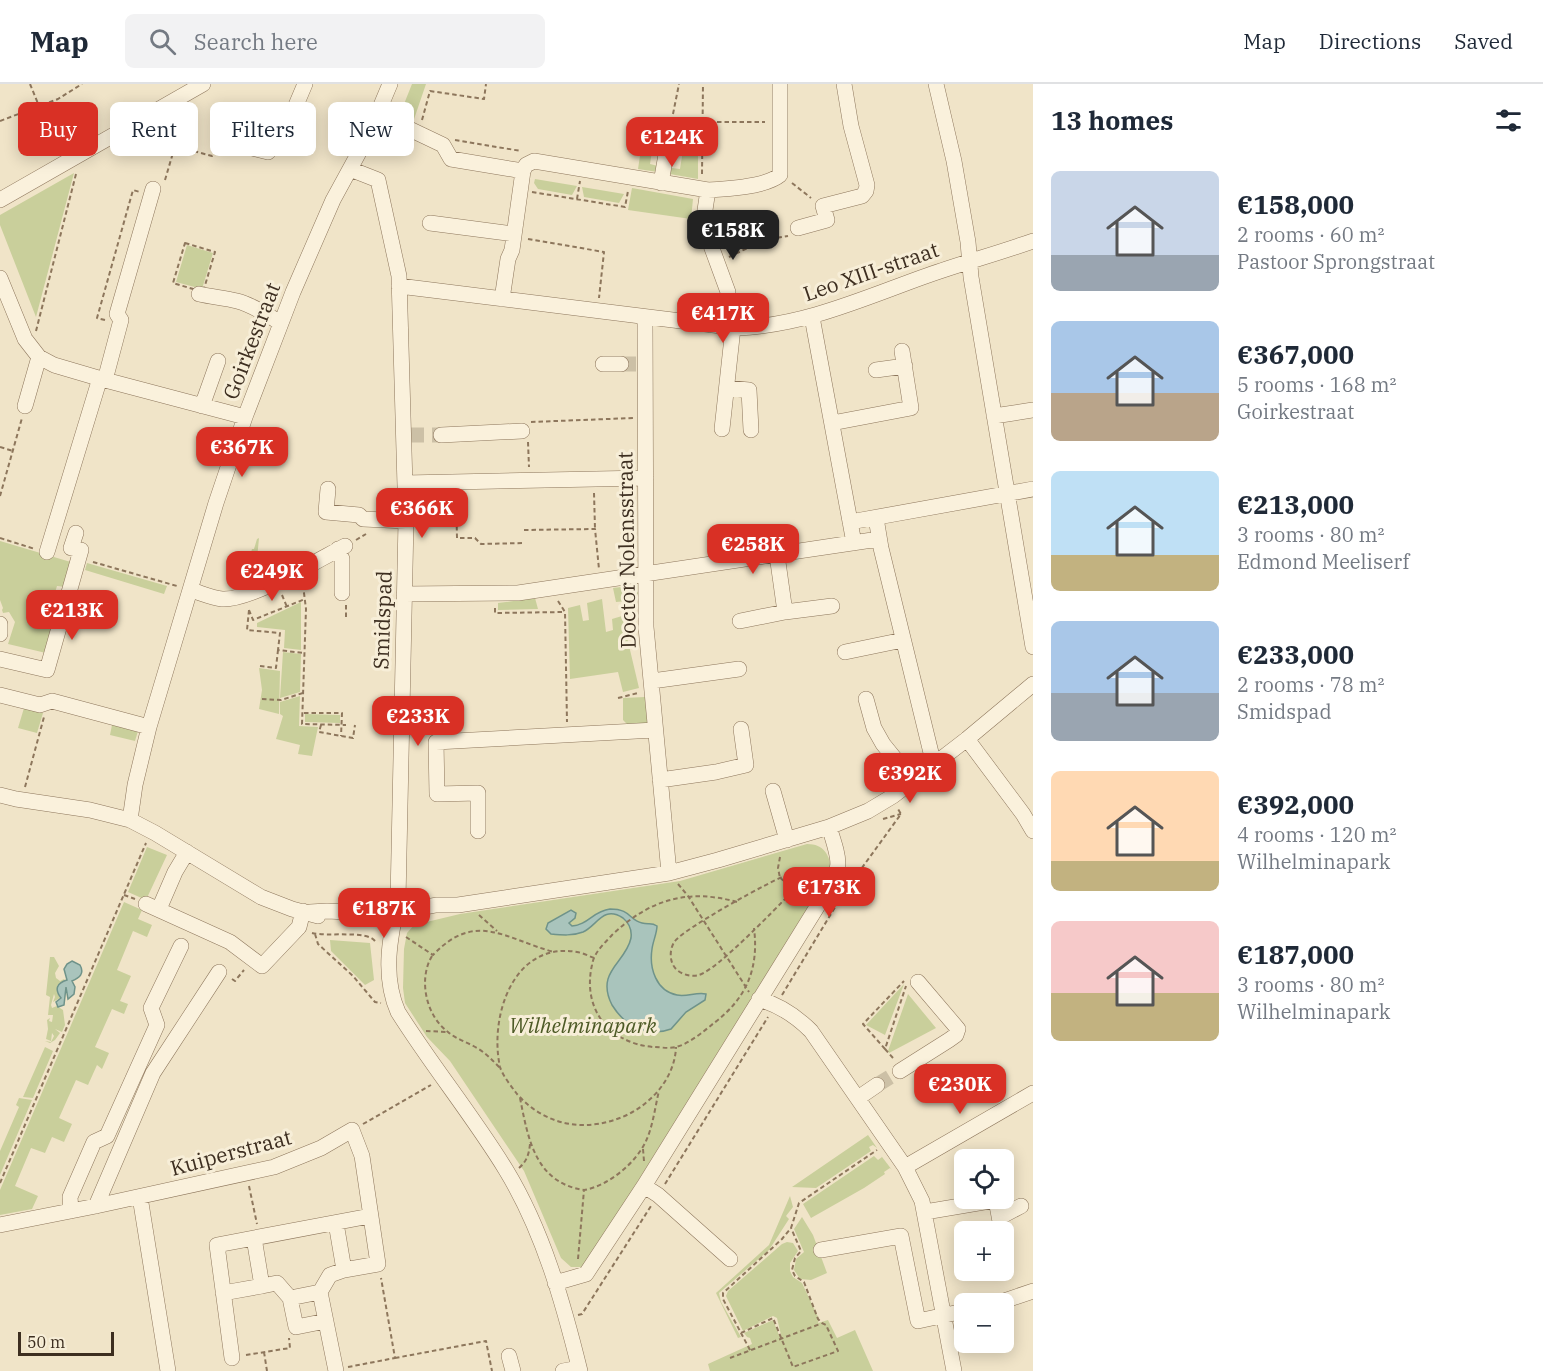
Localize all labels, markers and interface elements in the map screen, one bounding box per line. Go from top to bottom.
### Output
search box [125,14,545,68]
text: Map [30,23,89,60]
icon: search [146,25,179,58]
text: Search here [194,27,318,56]
text: Map [1243,27,1286,55]
text: Directions [1319,27,1421,55]
text: Saved [1454,27,1513,55]
chip: Buy [18,102,98,156]
chip: Rent [110,102,198,156]
chip: Filters [210,102,316,156]
chip: New [328,102,414,156]
text: 13 homes [1051,103,1173,137]
icon: filters [1492,104,1525,137]
pin: €124K [630,117,714,168]
text: €124K [640,123,704,150]
text: €158,000 [1237,187,1354,221]
icon: home [1099,195,1171,267]
pin: €158K [691,210,775,261]
text: €158K [701,216,765,243]
text: 2 rooms · 60 m² [1237,221,1384,248]
street label: Leo XIII-straat [799,235,942,307]
text: Pastoor Sprongstraat [1237,248,1435,275]
street label: Goirkestraat [216,278,286,403]
pin: €417K [681,293,765,344]
text: €417K [691,299,755,326]
text: €367,000 [1237,337,1354,371]
icon: home [1099,345,1171,417]
text: 5 rooms · 168 m² [1237,371,1396,398]
text: Goirkestraat [1237,398,1354,425]
pin: €367K [200,427,284,478]
text: €367K [210,433,274,460]
street label: Doctor Nolensstraat [610,451,642,649]
text: €213,000 [1237,487,1354,521]
pin: €366K [380,488,464,539]
text: €366K [390,494,454,521]
icon: home [1099,495,1171,567]
text: 3 rooms · 80 m² [1237,521,1384,548]
pin: €258K [711,524,795,575]
text: €258K [721,530,785,557]
text: Edmond Meeliserf [1237,548,1409,575]
pin: €249K [230,551,314,602]
text: €249K [240,557,304,584]
street label: Smidspad [366,570,398,670]
pin: €213K [30,590,114,641]
text: €213K [40,596,104,623]
text: €233,000 [1237,637,1354,671]
icon: home [1099,645,1171,717]
text: 2 rooms · 78 m² [1237,671,1384,698]
pin: €233K [376,696,460,747]
text: Smidspad [1237,698,1332,725]
text: €233K [386,702,450,729]
pin: €392K [868,753,952,804]
text: €392K [878,759,942,786]
text: €392,000 [1237,787,1354,821]
icon: home [1099,795,1171,867]
text: 4 rooms · 120 m² [1237,821,1396,848]
text: Wilhelminapark [1237,848,1391,875]
pin: €173K [787,867,871,918]
text: €173K [797,873,861,900]
pin: €187K [342,888,426,939]
text: €187K [352,894,416,921]
text: €187,000 [1237,937,1354,971]
icon: home [1099,945,1171,1017]
text: 3 rooms · 80 m² [1237,971,1384,998]
text: Wilhelminapark [1237,998,1391,1025]
park label: Wilhelminapark [509,1011,658,1039]
pin: €230K [918,1064,1002,1115]
text: €230K [928,1070,992,1097]
street label: Kuiperstraat [167,1122,295,1182]
map controls [954,1149,1014,1353]
button: locate [954,1149,1014,1209]
button: + [954,1221,1014,1281]
button: − [954,1293,1014,1353]
scale bar [18,1329,114,1356]
text: 50 m [27,1332,65,1352]

